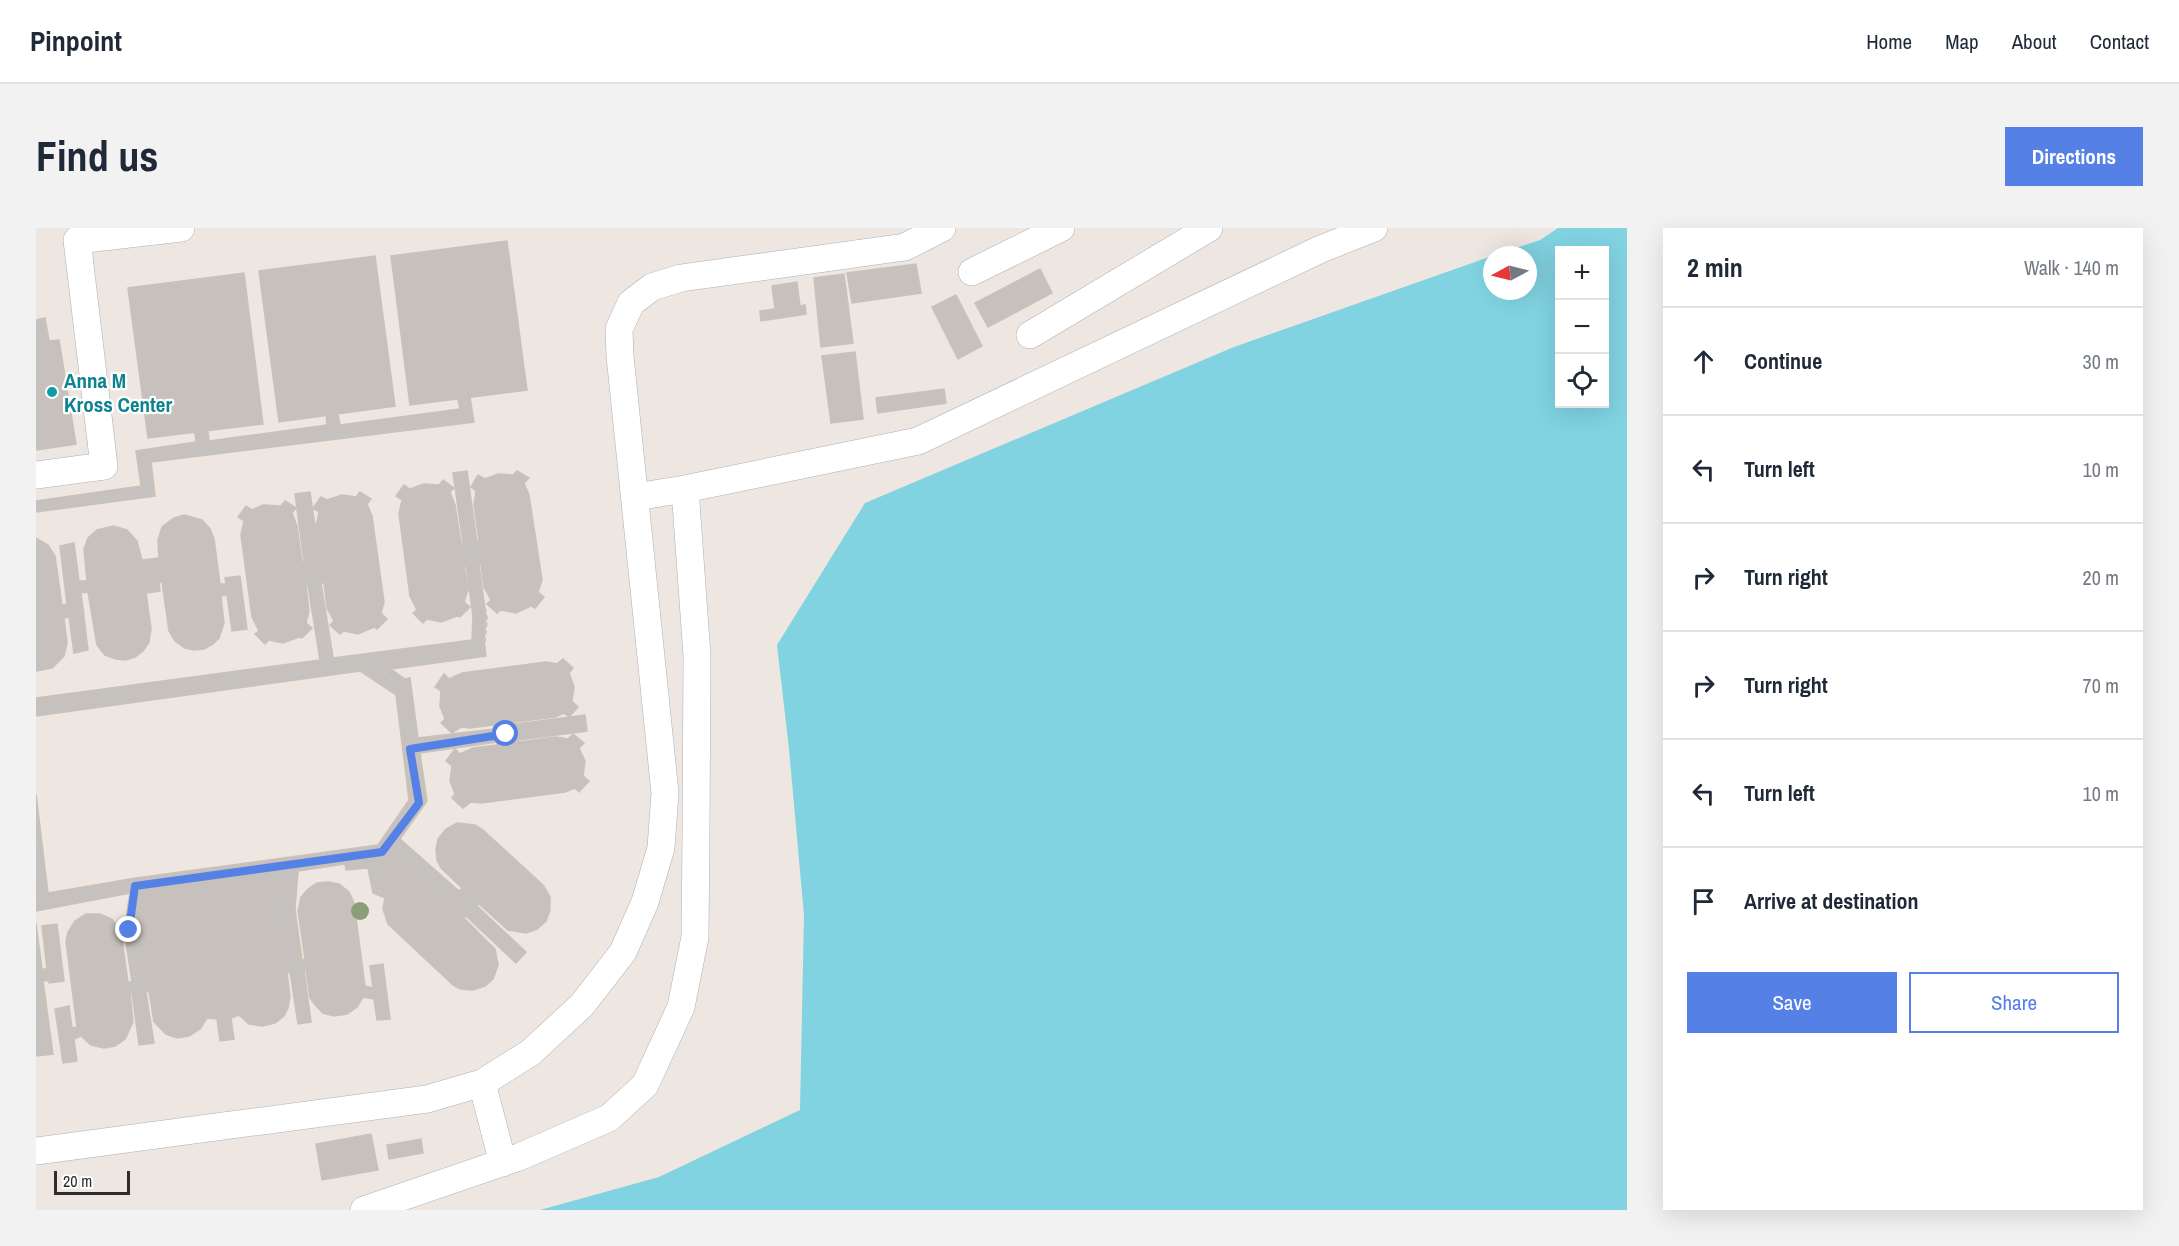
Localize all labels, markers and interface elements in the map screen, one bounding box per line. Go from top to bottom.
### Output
text: Pinpoint [30,22,122,60]
text: Home [1866,27,1912,56]
text: Map [1945,27,1979,56]
text: About [2012,27,2057,56]
text: Contact [2090,27,2149,56]
button: Directions [2005,127,2143,186]
text: Find us [36,128,158,184]
north arrow [1483,246,1537,300]
map controls [1555,246,1609,408]
button: + [1555,246,1609,300]
text: 2 min [1687,250,1743,285]
text: Walk · 140 m [2024,254,2119,281]
button: − [1555,300,1609,354]
icon: ahead [1687,345,1720,378]
text: Continue [1744,346,1822,376]
text: 30 m [2083,348,2119,375]
button: locate [1555,354,1609,408]
place label: Anna M Kross Center [64,366,172,419]
marker: Anna M Kross Center [45,385,59,399]
icon: left [1687,453,1720,486]
text: Turn left [1744,454,1815,484]
text: 10 m [2083,456,2119,483]
icon: right [1687,561,1720,594]
text: Turn right [1744,562,1828,592]
text: 20 m [2083,564,2119,591]
icon: right [1687,669,1720,702]
text: Turn right [1744,670,1828,700]
text: 70 m [2083,672,2119,699]
route start [492,720,518,746]
icon: left [1687,777,1720,810]
text: Turn left [1744,778,1815,808]
text: 10 m [2083,780,2119,807]
icon: arrive [1687,885,1720,918]
text: Arrive at destination [1744,886,1918,916]
route end [115,916,141,942]
button: Save [1687,972,1897,1033]
button: Share [1909,972,2119,1033]
scale bar [54,1168,130,1196]
text: 20 m [63,1170,92,1192]

